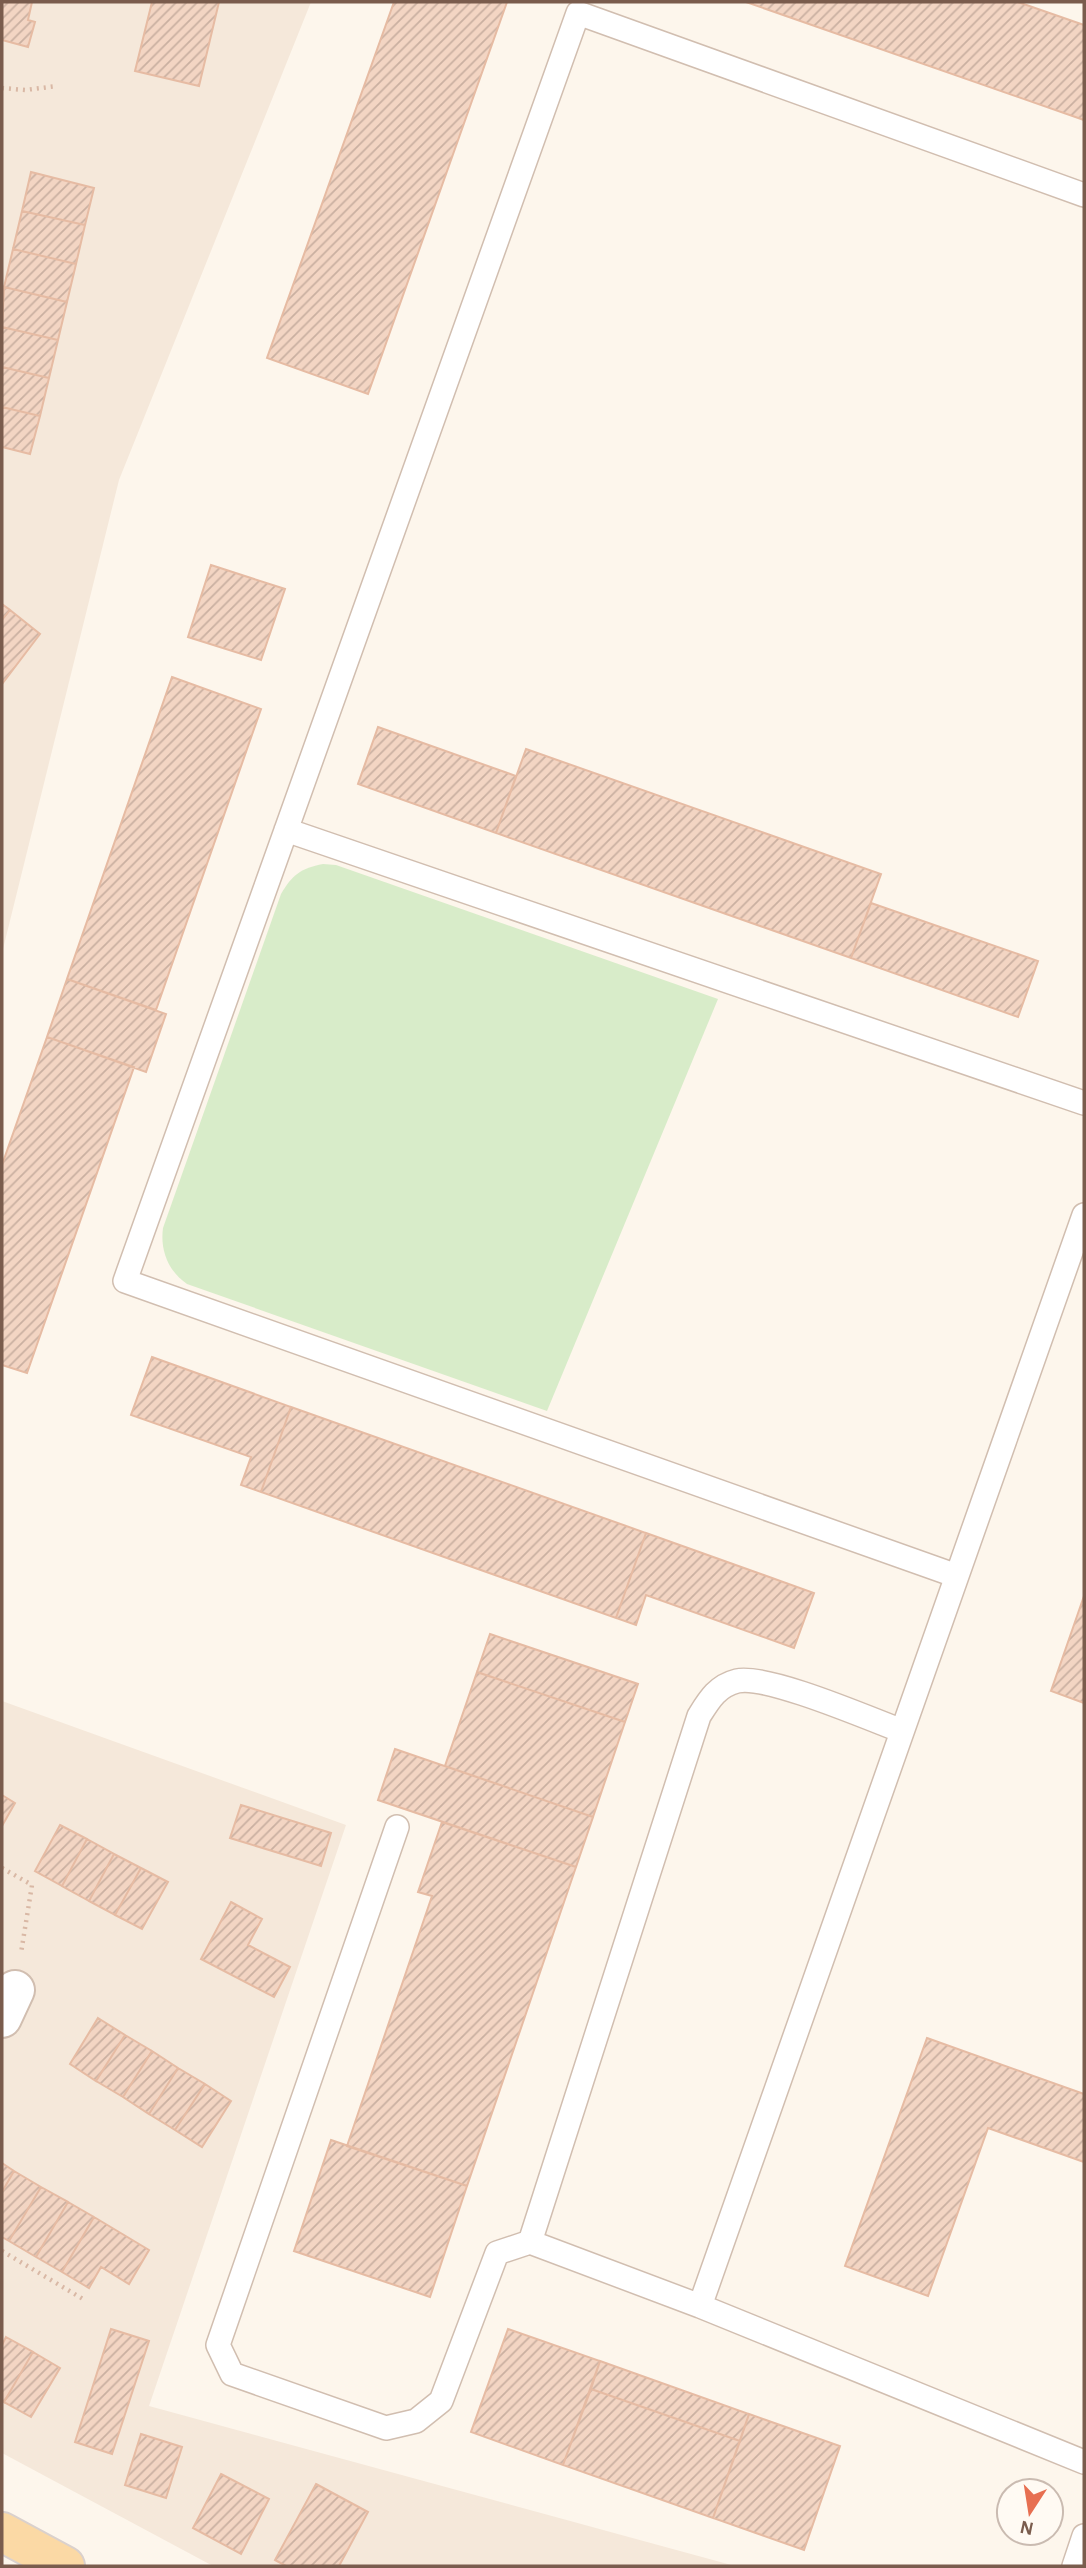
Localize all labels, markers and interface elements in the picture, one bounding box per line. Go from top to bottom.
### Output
north arrow [995,2477,1065,2547]
text: N [1018,2516,1035,2538]

